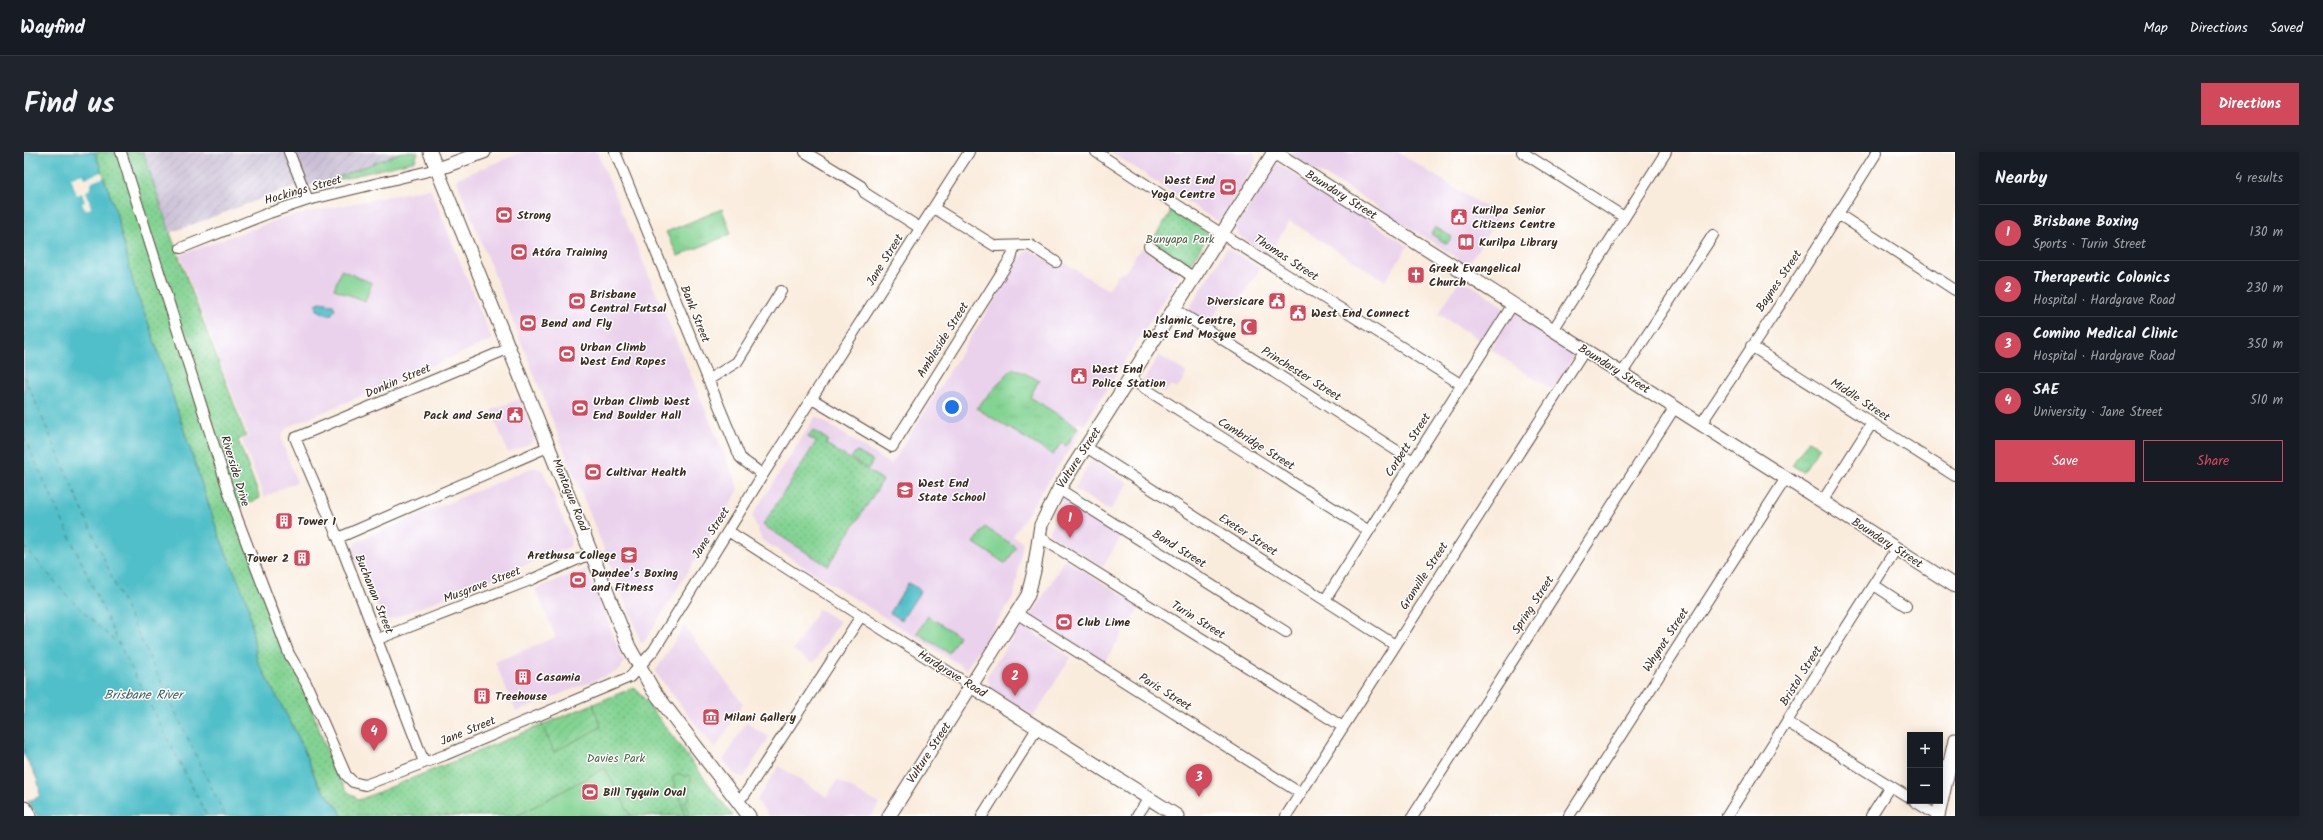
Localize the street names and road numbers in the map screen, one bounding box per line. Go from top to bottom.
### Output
street label: Boundary Street [1301,165,1381,225]
street label: Hockings Street [262,170,344,210]
street label: Jane Street [861,230,909,290]
street label: Thomas Street [1250,230,1322,286]
street label: Baynes Street [1751,246,1807,316]
street label: Bank Street [675,282,715,346]
street label: Ambleside Street [912,298,974,382]
street label: Boundary Street [1574,339,1654,399]
street label: Princhester Street [1257,342,1345,406]
street label: Donkin Street [362,359,434,403]
street label: Middle Street [1826,374,1894,427]
street label: Corbett Street [1380,409,1436,481]
street label: Cambridge Street [1214,413,1299,476]
street label: Vulture Street [1052,423,1106,493]
street label: Riverside Drive [215,433,255,509]
street label: Montague Road [547,456,594,535]
street label: Jane Street [687,503,735,563]
street label: Exeter Street [1215,509,1281,561]
street label: Boundary Street [1848,513,1927,573]
street label: Bond Street [1148,525,1210,573]
street label: Granville Street [1395,538,1453,614]
street label: Buchanan Street [349,551,399,637]
street label: Musgrave Street [441,561,524,608]
street label: Spring Street [1507,572,1559,638]
street label: Turin Street [1167,596,1229,644]
street label: Whynot Street [1638,604,1694,676]
street label: Bristol Street [1775,642,1827,710]
street label: Hardgrave Road [914,645,991,703]
street label: Paris Street [1135,668,1195,716]
street label: Jane Street [437,711,499,751]
street label: Vulture Street [902,718,956,788]

